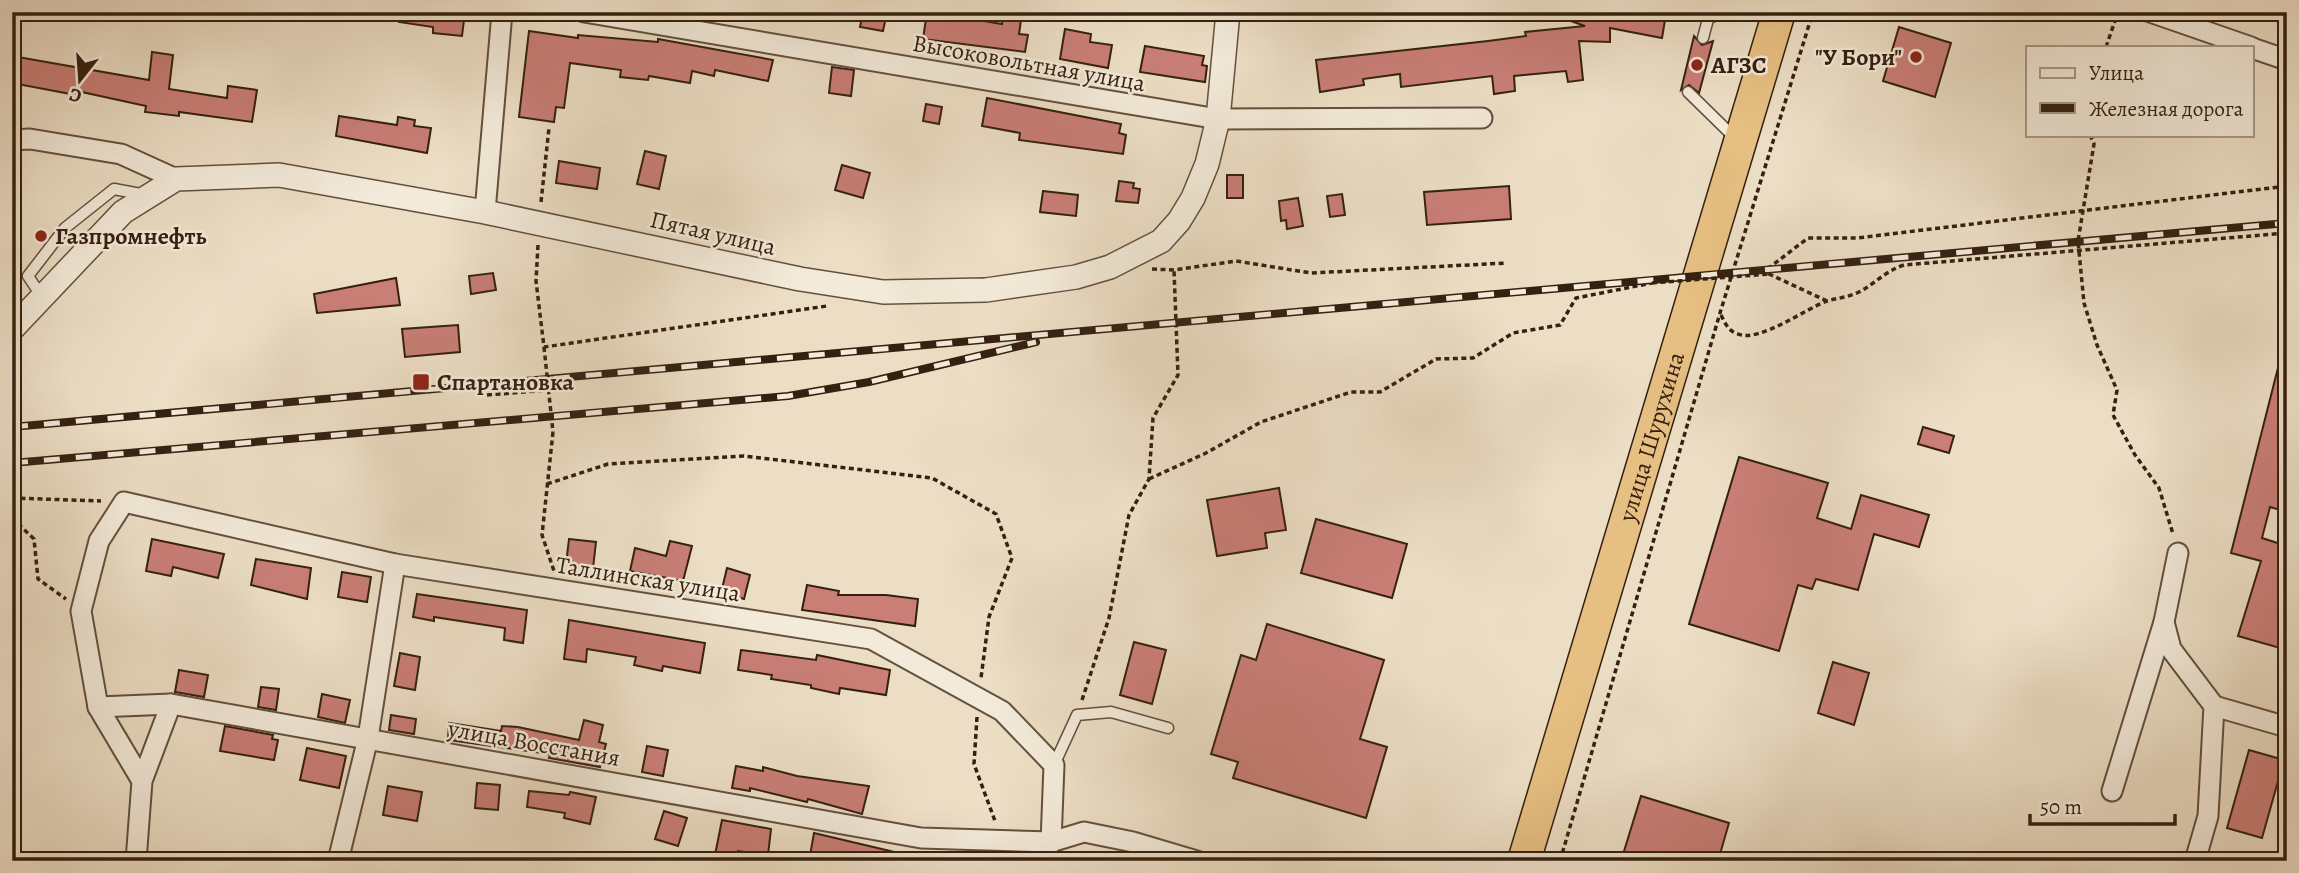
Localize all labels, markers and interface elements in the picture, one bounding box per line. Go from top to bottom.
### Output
street label: Высоковольтная улица [910,27,1148,99]
place label: "У Бори" [1815,41,1902,73]
north arrow [46,46,116,116]
legend [2026,46,2254,136]
place label: АГЗС [1710,49,1767,81]
marker: "У Бори" [1908,49,1924,65]
marker: АГЗС [1689,57,1705,73]
text: Улица [2089,59,2144,87]
text: С [66,81,85,109]
text: Железная дорога [2089,95,2244,123]
street label: Пятая улица [647,203,779,263]
place label: Газпромнефть [55,220,206,252]
marker: Газпромнефть [33,228,49,244]
street label: улица Шурухина [1611,348,1692,526]
place label: Спартановка [437,366,575,398]
marker: Спартановка [411,372,431,392]
street label: Таллинская улица [554,549,742,609]
street label: улица Восстания [445,712,622,774]
scale bar [2030,782,2175,826]
text: 50 m [2040,793,2082,821]

